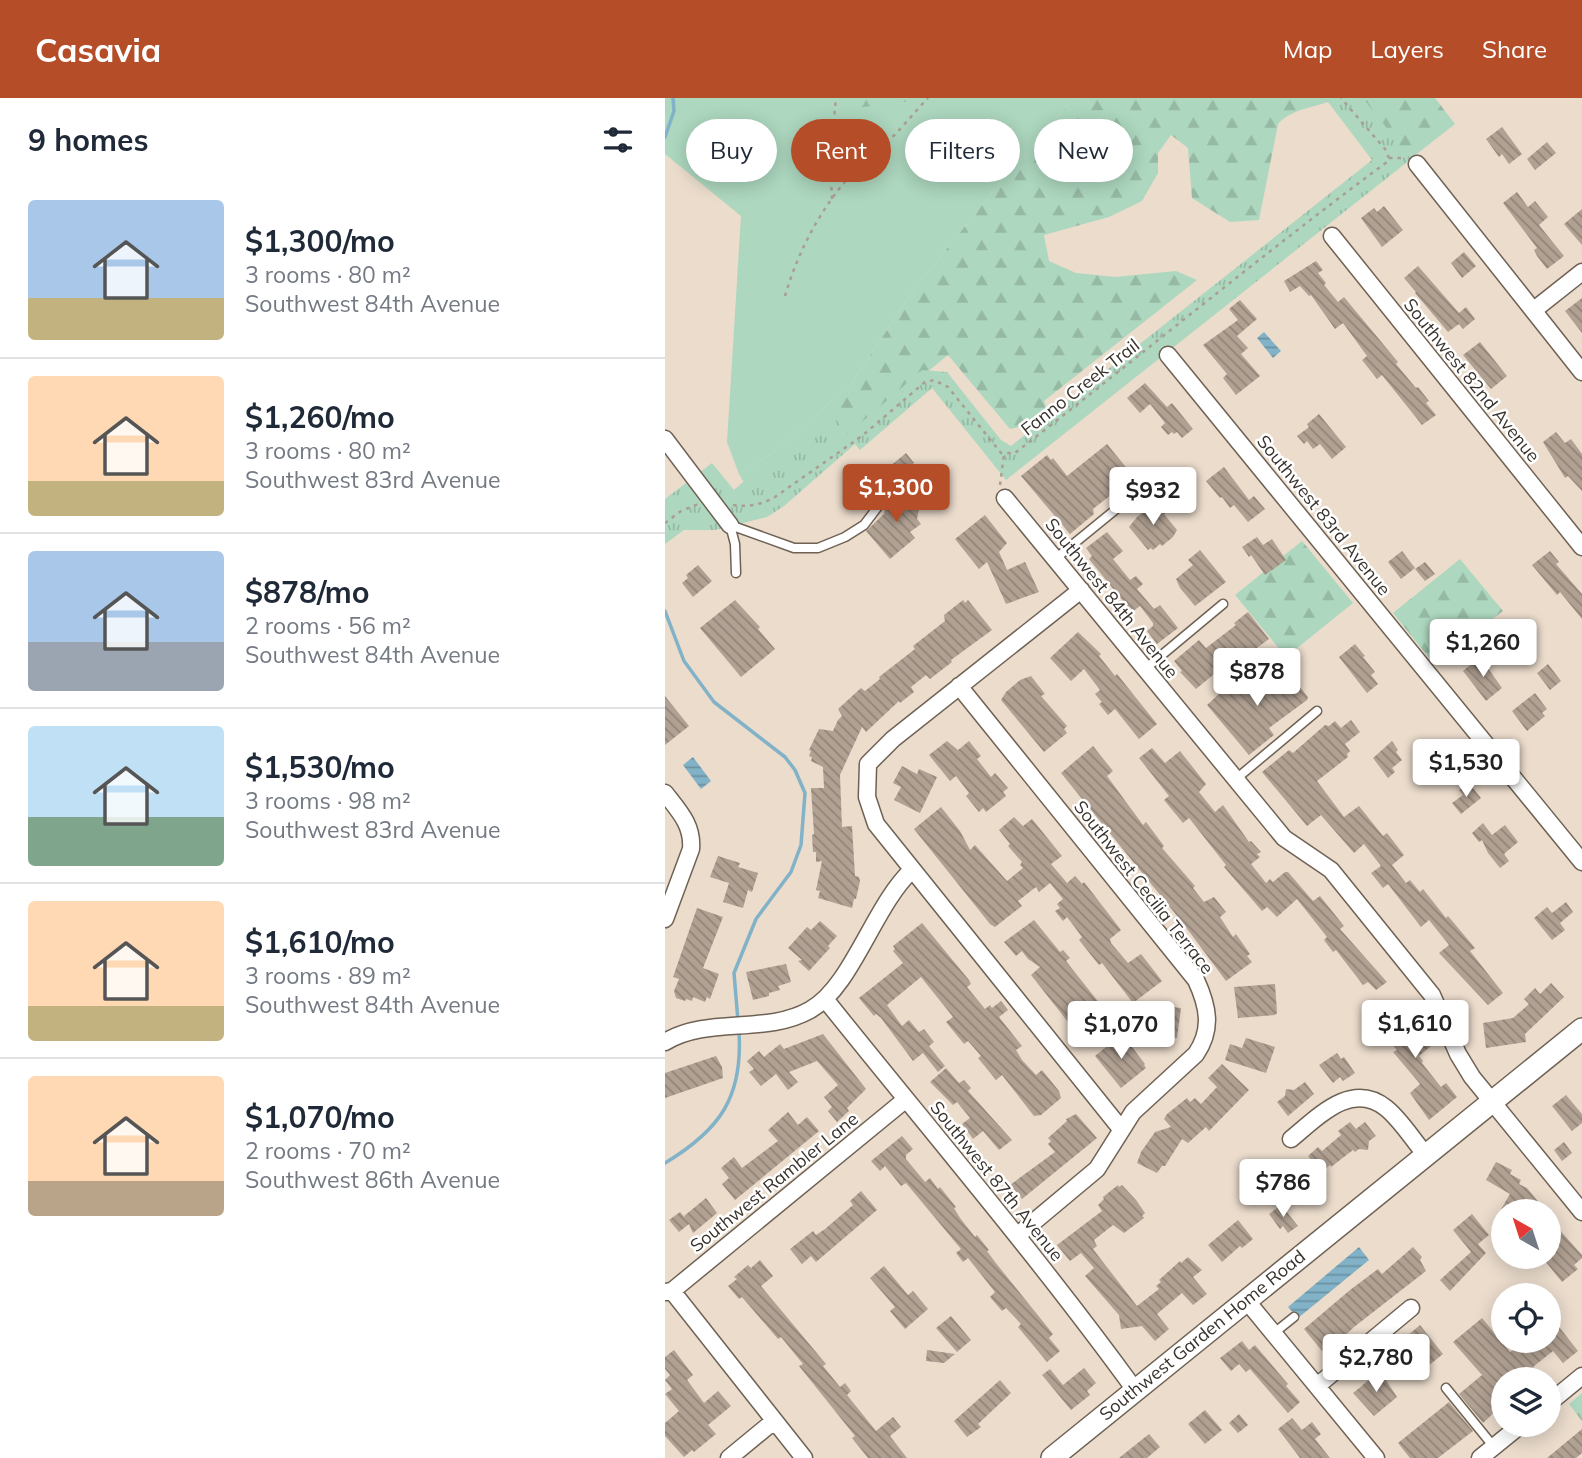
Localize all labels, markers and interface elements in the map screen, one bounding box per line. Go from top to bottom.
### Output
text: Casavia [35,29,161,70]
text: Map [1283,34,1332,64]
text: Layers [1370,34,1444,64]
text: Share [1482,34,1547,64]
chip: Buy [686,119,777,182]
chip: Rent [791,119,891,182]
chip: Filters [905,119,1020,182]
chip: New [1034,119,1133,182]
text: 9 homes [28,121,149,159]
icon: filters [599,121,637,159]
text: $1,300/mo [245,222,395,260]
icon: home [84,228,168,312]
text: 3 rooms · 80 m² [245,260,411,289]
text: Southwest 84th Avenue [245,289,500,318]
street label: Southwest 82nd Avenue [1399,293,1545,467]
street label: Fanno Creek Trail [1016,334,1144,440]
text: $1,260/mo [245,398,395,436]
icon: home [84,404,168,488]
street label: Southwest 83rd Avenue [1252,430,1396,600]
text: 3 rooms · 80 m² [245,436,411,465]
pin: $1,300 [839,464,953,524]
text: Southwest 83rd Avenue [245,465,501,494]
pin: $932 [1112,468,1194,527]
text: $1,300 [859,472,933,501]
text: $932 [1125,475,1181,504]
street label: Southwest 84th Avenue [1040,513,1184,683]
text: $878/mo [245,573,369,611]
icon: home [84,579,168,663]
text: 2 rooms · 56 m² [245,611,411,640]
pin: $1,260 [1426,620,1540,679]
text: $1,260 [1446,627,1520,656]
text: Southwest 84th Avenue [245,640,500,669]
pin: $878 [1216,648,1298,708]
text: $878 [1229,656,1285,685]
pin: $1,530 [1409,740,1523,799]
text: $1,530 [1429,747,1503,776]
text: $1,530/mo [245,748,395,786]
icon: home [84,754,168,838]
text: 3 rooms · 98 m² [245,786,411,815]
street label: Southwest Cecilia Terrace [1069,796,1219,978]
text: Southwest 83rd Avenue [245,815,501,844]
text: $1,610/mo [245,923,395,961]
icon: home [84,929,168,1013]
text: 3 rooms · 89 m² [245,961,411,990]
text: Southwest 84th Avenue [245,990,500,1019]
pin: $1,610 [1358,1000,1472,1060]
pin: $1,070 [1064,1002,1178,1061]
text: $1,610 [1378,1008,1452,1037]
text: $1,070 [1084,1009,1158,1038]
street label: Southwest 87th Avenue [925,1096,1069,1266]
text: $1,070/mo [245,1098,395,1136]
icon: home [84,1104,168,1188]
street label: Southwest Rambler Lane [685,1107,863,1257]
text: 2 rooms · 70 m² [245,1136,411,1165]
pin: $786 [1242,1160,1324,1219]
text: Southwest 86th Avenue [245,1165,500,1194]
text: $786 [1255,1167,1311,1196]
north arrow [1491,1199,1561,1269]
map controls [1491,1199,1561,1437]
street label: Southwest Garden Home Road [1094,1245,1310,1425]
button: locate [1491,1283,1561,1353]
pin: $2,780 [1319,1334,1433,1394]
text: $2,780 [1339,1342,1413,1371]
button: layers [1491,1367,1561,1437]

